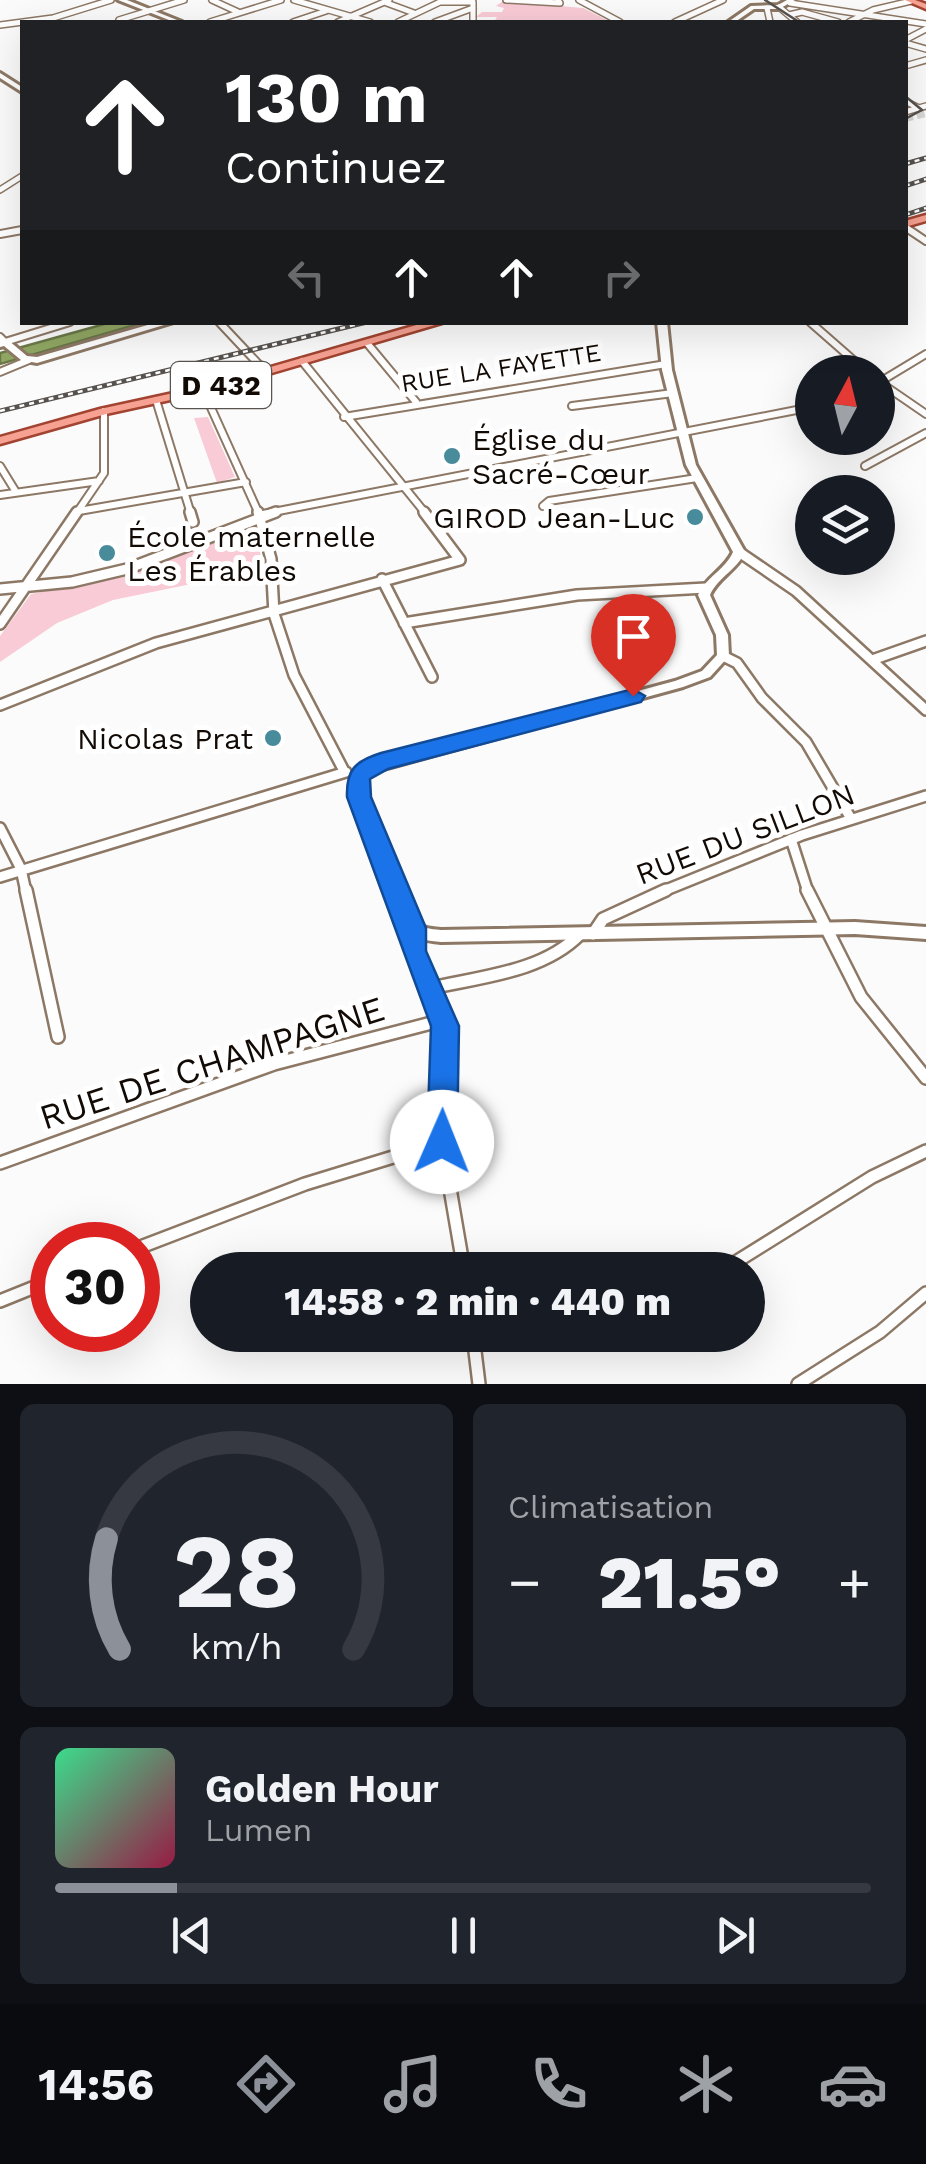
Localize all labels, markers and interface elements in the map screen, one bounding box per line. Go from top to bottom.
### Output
text: 130 m [225,57,428,139]
icon: ahead [60,60,190,190]
text: Continuez [225,141,447,194]
icon: left [279,250,334,305]
icon: ahead [384,250,439,305]
icon: ahead [489,250,544,305]
icon: right [594,250,649,305]
street label: RUE LA FAYETTE [399,338,603,398]
north arrow [795,355,895,455]
map controls [795,355,895,575]
road number: D 432 [171,362,271,408]
place label: Église du Sacré-Cœur [472,422,650,491]
marker: Église du Sacré-Cœur [441,445,463,467]
button: layers [795,475,895,575]
place label: GIROD Jean-Luc [433,500,675,535]
marker: GIROD Jean-Luc [684,506,706,528]
place label: École maternelle Les Érables [127,519,376,588]
marker: École maternelle Les Érables [96,542,118,564]
pin [591,594,676,697]
icon: arrive [606,609,661,664]
place label: Nicolas Prat [77,721,253,756]
marker: Nicolas Prat [262,727,284,749]
street label: RUE DU SILLON [631,776,859,892]
street label: RUE DE CHAMPAGNE [34,987,390,1139]
position arrow [390,1090,494,1194]
speed limit sign: 30 [30,1222,160,1352]
text: 14:58 · 2 min · 440 m [284,1280,671,1324]
text: Climatisation [508,1488,713,1526]
text: 28 [173,1510,300,1632]
text: 21.5° [598,1538,781,1626]
text: − [508,1550,541,1614]
text: + [838,1550,871,1614]
text: km/h [190,1626,283,1668]
text: Golden Hour [205,1767,439,1811]
text: Lumen [205,1811,312,1849]
icon: previous [164,1908,219,1963]
icon: pause [436,1908,491,1963]
icon: next [708,1908,763,1963]
icon: directions [231,2049,301,2119]
icon: music [378,2049,448,2119]
icon: phone [524,2049,594,2119]
icon: climate [671,2049,741,2119]
icon: car [818,2049,888,2119]
text: 14:56 [38,2058,154,2111]

